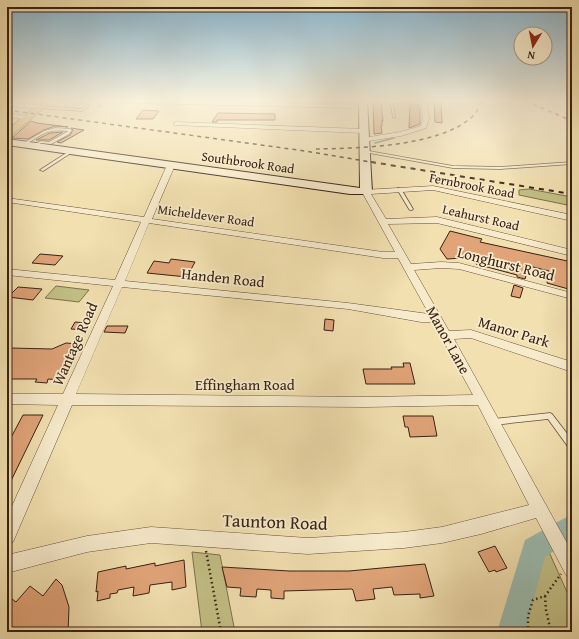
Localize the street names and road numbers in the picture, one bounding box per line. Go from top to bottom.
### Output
street label: Southbrook Road [200,147,296,178]
street label: Fernbrook Road [428,168,516,203]
street label: Micheldever Road [156,199,256,232]
street label: Leahurst Road [441,199,521,236]
street label: Longhurst Road [455,241,557,286]
street label: Handen Road [180,263,266,292]
street label: Wantage Road [47,299,102,389]
street label: Manor Lane [421,302,476,378]
street label: Manor Park [476,311,553,352]
street label: Effingham Road [195,374,295,395]
street label: Taunton Road [222,506,328,537]

